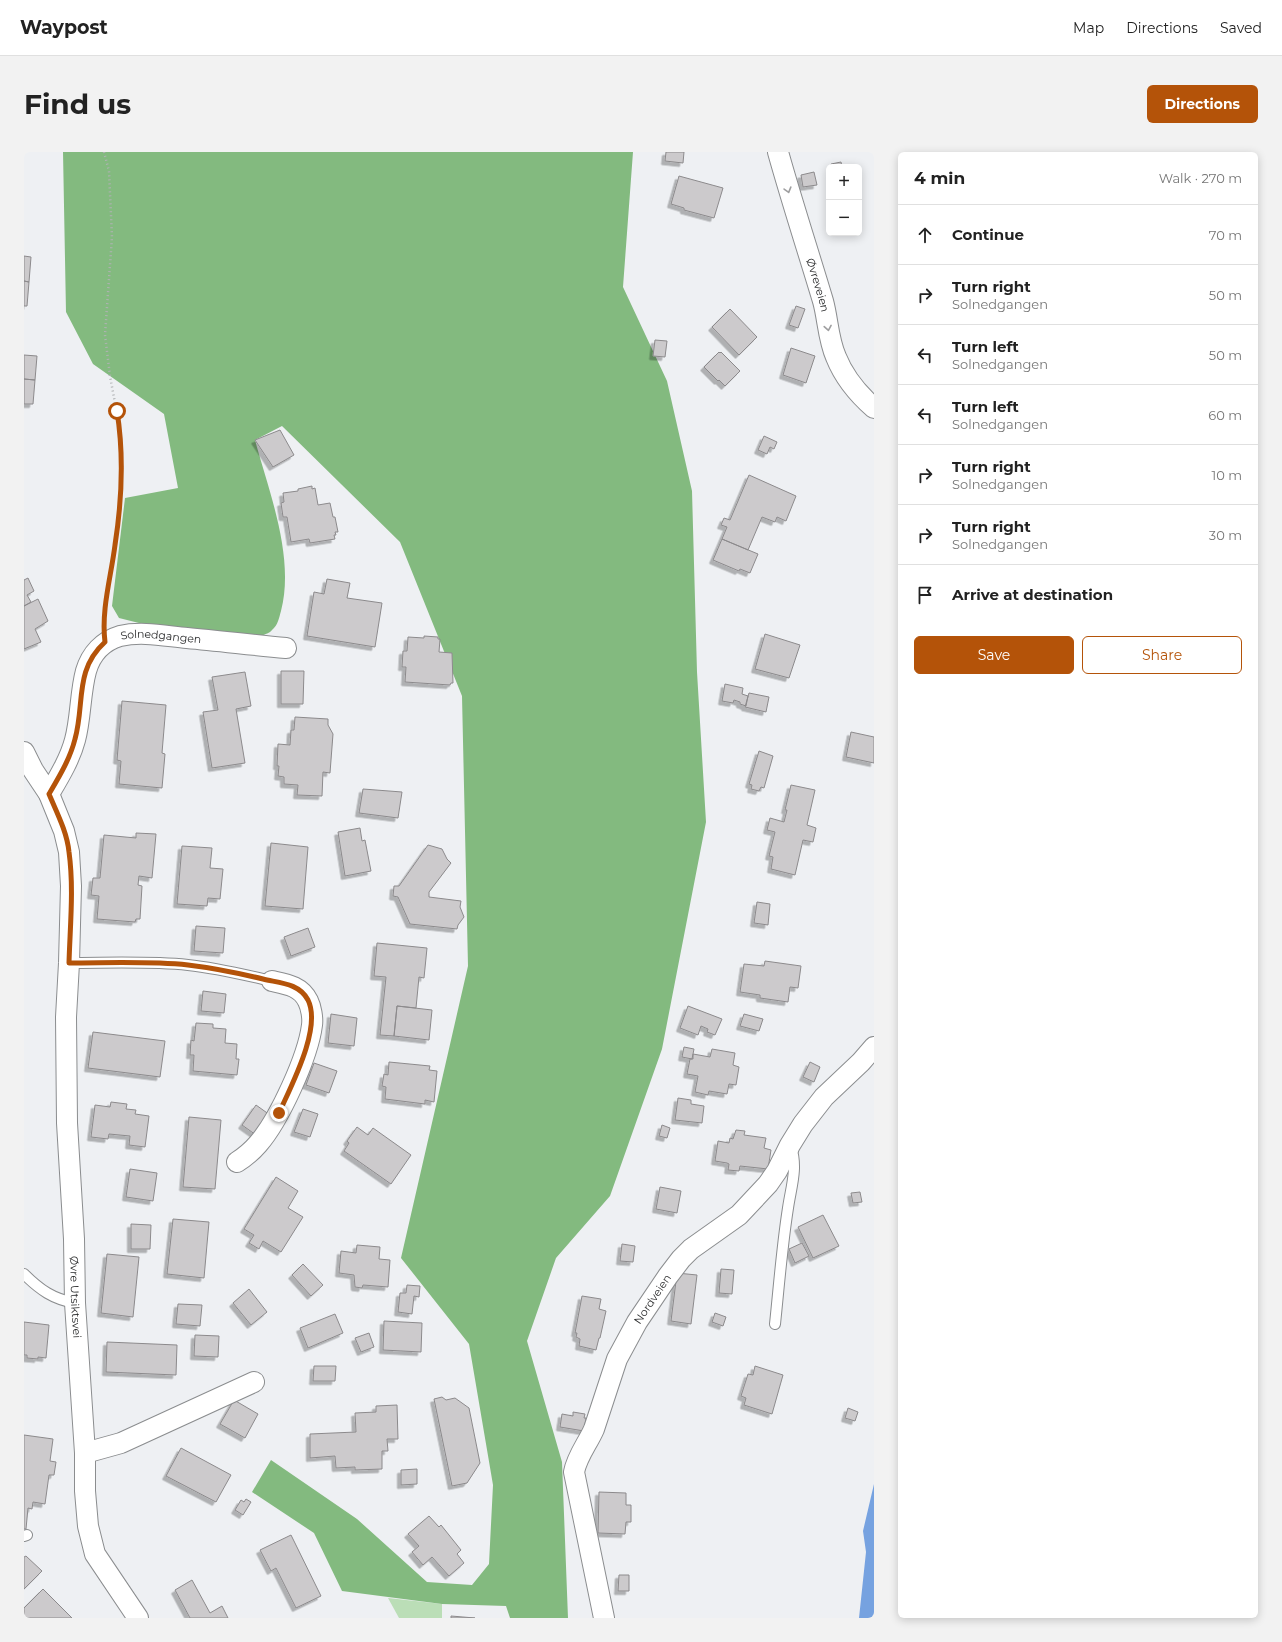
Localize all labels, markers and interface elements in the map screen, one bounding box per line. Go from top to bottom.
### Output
text: Waypost [20,16,108,39]
text: Map [1073,19,1104,37]
text: Directions [1126,19,1198,37]
text: Saved [1220,19,1262,37]
button: Directions [1147,85,1258,123]
text: Find us [24,87,131,121]
map controls [826,164,862,236]
button: + [826,164,862,200]
text: 4 min [914,168,965,188]
text: Walk · 270 m [1159,170,1242,186]
one-way arrow [783,186,792,193]
button: − [826,200,862,236]
icon: ahead [914,224,936,246]
text: Continue [952,225,1024,244]
text: 70 m [1209,227,1242,243]
street label: Øvreveien [803,256,832,313]
text: Turn right [952,277,1031,296]
icon: right [914,284,936,306]
text: 50 m [1209,287,1242,303]
text: Solnedgangen [952,296,1048,312]
one-way arrow [823,325,832,331]
text: Turn left [952,337,1019,356]
icon: left [914,344,936,366]
text: 50 m [1209,347,1242,363]
text: Solnedgangen [952,356,1048,372]
text: Turn left [952,397,1019,416]
route start [108,402,126,420]
icon: left [914,404,936,426]
text: 60 m [1208,407,1242,423]
text: Solnedgangen [952,416,1048,432]
text: Turn right [952,457,1031,476]
icon: right [914,464,936,486]
text: 10 m [1212,467,1242,483]
text: Solnedgangen [952,476,1048,492]
text: Turn right [952,517,1031,536]
icon: right [914,524,936,546]
text: 30 m [1209,527,1242,543]
text: Solnedgangen [952,536,1048,552]
icon: arrive [914,584,936,606]
text: Arrive at destination [952,585,1113,604]
street label: Solnedgangen [119,627,202,646]
button: Save [914,636,1074,674]
button: Share [1082,636,1242,674]
route end [270,1104,288,1122]
street label: Øvre Utsiktsvei [67,1256,84,1339]
street label: Nordveien [631,1271,674,1327]

